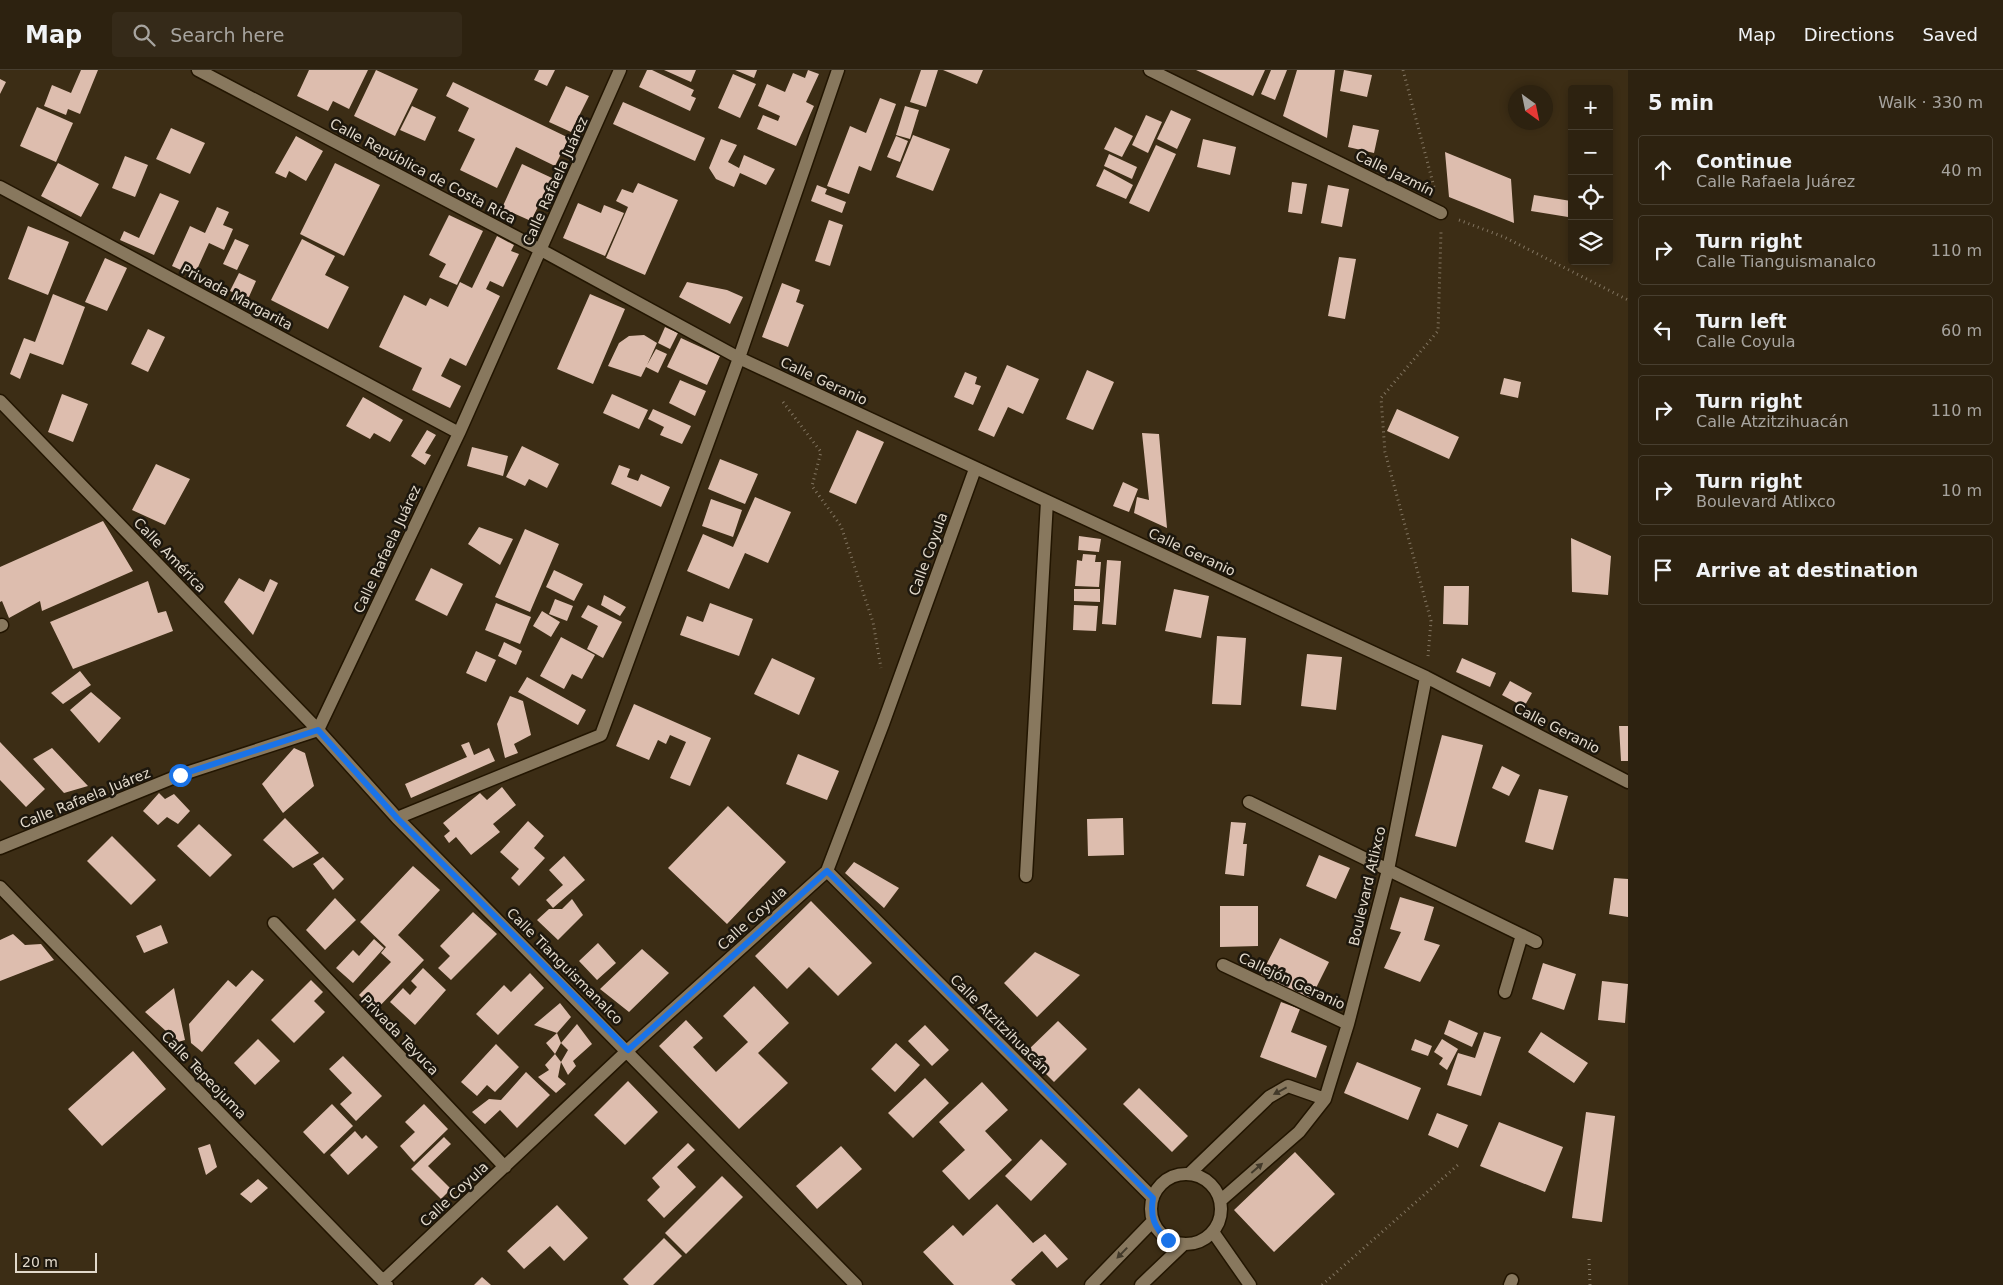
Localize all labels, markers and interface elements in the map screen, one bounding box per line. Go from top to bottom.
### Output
search box [112,12,462,57]
text: Map [25,21,82,49]
icon: search [130,21,158,49]
text: Search here [170,24,284,46]
text: Map [1738,24,1776,45]
text: Directions [1804,24,1894,45]
text: Saved [1922,24,1978,45]
north arrow [1508,85,1553,130]
map controls [1568,85,1613,265]
button: + [1568,85,1613,130]
text: 5 min [1648,91,1714,115]
text: Walk · 330 m [1878,93,1983,112]
street label: Calle Rafaela Juárez [519,114,591,248]
street label: Calle República de Costa Rica [327,115,519,227]
button: − [1568,130,1613,175]
street label: Calle Jazmín [1353,147,1437,199]
text: Continue [1696,150,1792,172]
icon: ahead [1649,156,1677,184]
text: 40 m [1941,161,1982,180]
text: Calle Rafaela Juárez [1696,172,1855,191]
button: locate [1568,175,1613,220]
button: layers [1568,220,1613,265]
text: Turn right [1696,230,1802,252]
icon: right [1649,236,1677,264]
text: 110 m [1931,241,1982,260]
text: Calle Tianguismanalco [1696,252,1876,271]
street label: Privada Margarita [179,261,295,333]
text: Turn left [1696,310,1787,332]
icon: left [1649,316,1677,344]
text: 60 m [1941,321,1982,340]
text: Calle Coyula [1696,332,1796,351]
street label: Calle Geranio [778,354,870,408]
text: Turn right [1696,390,1802,412]
icon: right [1649,396,1677,424]
text: 110 m [1931,401,1982,420]
text: Calle Atzitzihuacán [1696,412,1849,431]
text: Turn right [1696,470,1802,492]
icon: right [1649,476,1677,504]
text: 10 m [1941,481,1982,500]
street label: Calle Rafaela Juárez [350,483,424,615]
text: Boulevard Atlixco [1696,492,1836,511]
street label: Calle Coyula [906,510,950,598]
street label: Calle América [131,515,209,595]
street label: Calle Geranio [1146,525,1238,579]
icon: arrive [1649,556,1677,584]
text: Arrive at destination [1696,559,1918,581]
street label: Calle Geranio [1511,699,1603,757]
route start [169,764,192,787]
street label: Calle Rafaela Juárez [17,765,153,831]
street label: Boulevard Atlixco [1345,825,1389,947]
street label: Calle Coyula [714,883,790,953]
street label: Calle Tianguismanalco [504,905,626,1027]
street label: Callejón Geranio [1236,949,1348,1013]
street label: Calle Atzitzihuacán [947,971,1053,1077]
street label: Privada Teyuca [358,992,442,1078]
street label: Calle Tepeojuma [158,1028,250,1122]
one-way arrow [1272,1087,1287,1095]
street label: Calle Coyula [417,1158,491,1230]
one-way arrow [1250,1163,1263,1174]
route end [1157,1229,1180,1252]
one-way arrow [1116,1247,1128,1259]
scale bar [15,1250,98,1273]
text: 20 m [22,1254,58,1270]

